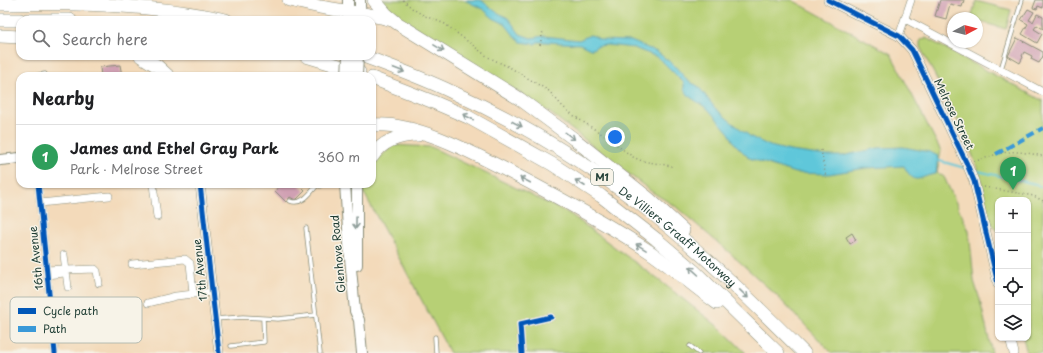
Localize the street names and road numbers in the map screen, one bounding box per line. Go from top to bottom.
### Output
street label: Melrose Street [930,75,979,153]
road number: M1 [591,169,613,185]
street label: De Villiers Graaff Motorway [615,182,740,291]
street label: Glenhove Road [326,214,349,294]
street label: 16th Avenue [24,225,47,291]
street label: 17th Avenue [188,238,211,302]

